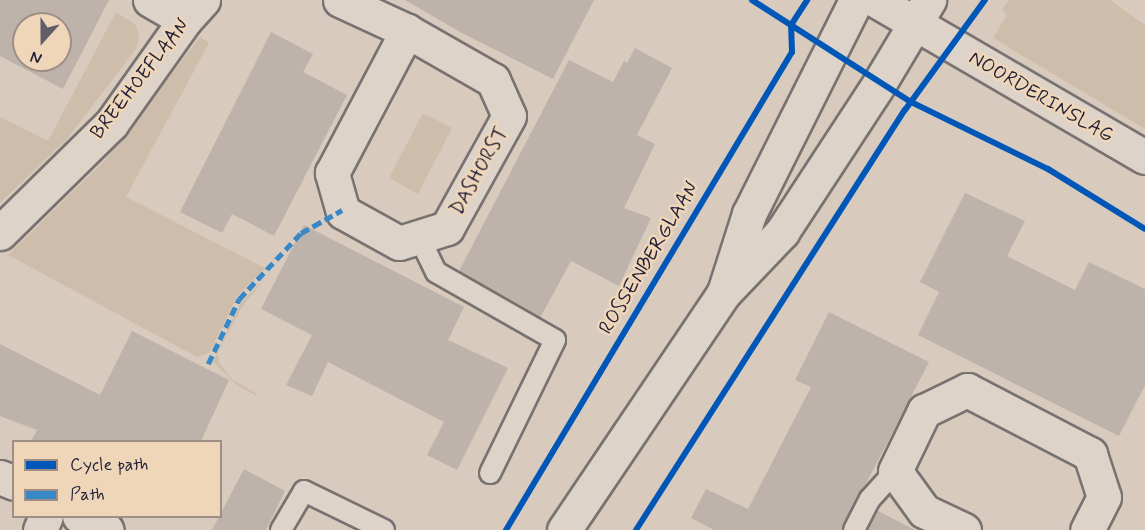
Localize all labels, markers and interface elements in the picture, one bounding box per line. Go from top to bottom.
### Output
north arrow [12,12,72,72]
street label: BREEHOEFLAAN [86,14,194,144]
text: N [27,46,45,69]
street label: NOORDERINSLAG [965,46,1117,148]
street label: DASHORST [445,122,513,220]
street label: ROSSENBERGLAAN [594,177,704,339]
legend [12,440,222,518]
text: Cycle path [70,453,148,477]
text: Path [70,483,105,507]

